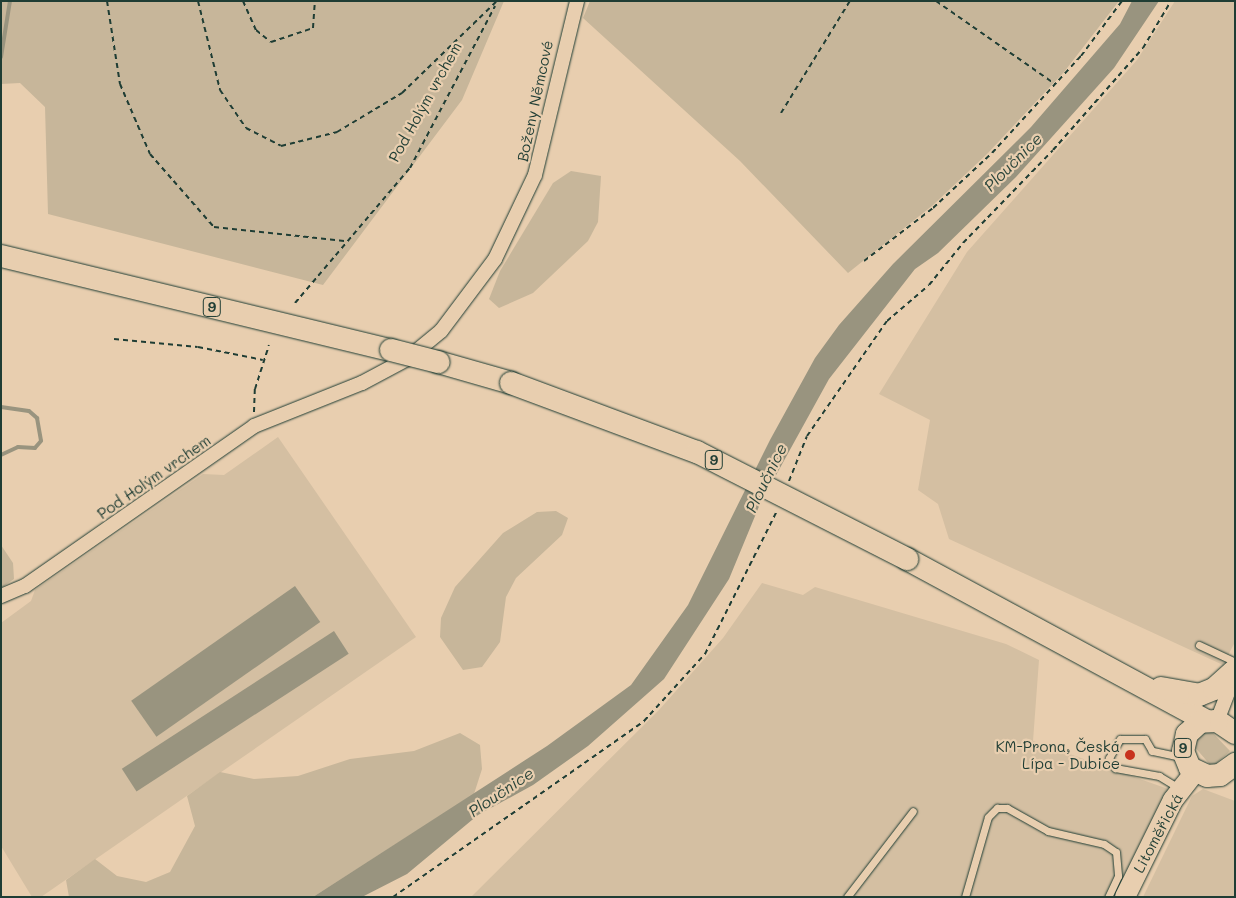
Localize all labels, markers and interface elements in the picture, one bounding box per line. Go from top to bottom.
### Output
street label: Pod Holým vrchem [385,39,465,165]
street label: Boženy Němcové [513,39,557,163]
water label: Ploučnice [980,129,1046,195]
road number: 9 [202,296,222,318]
street label: Pod Holým vrchem [94,431,214,523]
water label: Ploučnice [741,440,791,516]
road number: 9 [704,448,724,472]
road number: 9 [1173,736,1193,760]
place label: KM-Prona, Česká Lípa - Dubice [995,737,1120,772]
marker: KM-Prona, Česká Lípa - Dubice [1124,749,1136,761]
water label: Ploučnice [465,763,537,821]
street label: Litoměřická [1130,790,1186,876]

